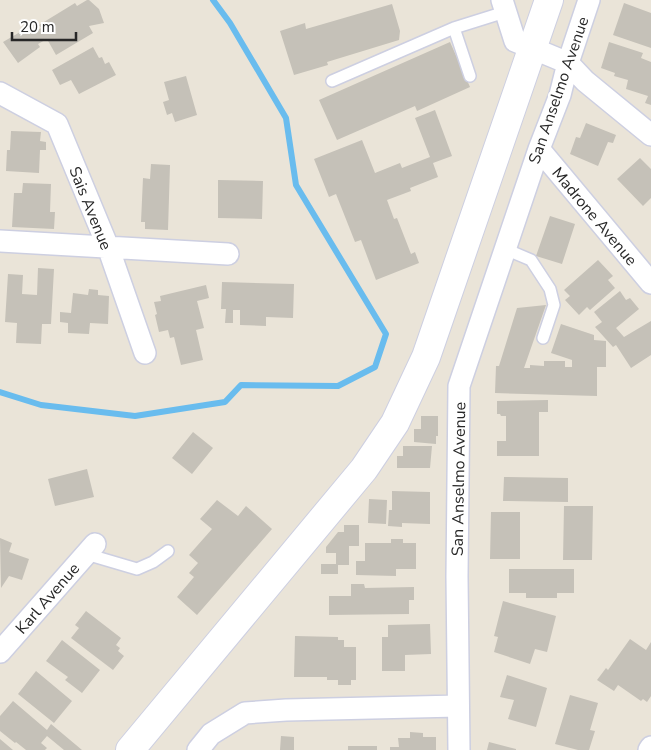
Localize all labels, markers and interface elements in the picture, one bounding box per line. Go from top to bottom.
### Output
scale bar [12,10,76,42]
street label: San Anselmo Avenue [523,14,594,167]
text: 20 m [20,17,55,37]
street label: Sais Avenue [63,163,117,253]
street label: Madrone Avenue [547,163,642,271]
street label: San Anselmo Avenue [447,402,471,556]
street label: Karl Avenue [11,558,85,639]

